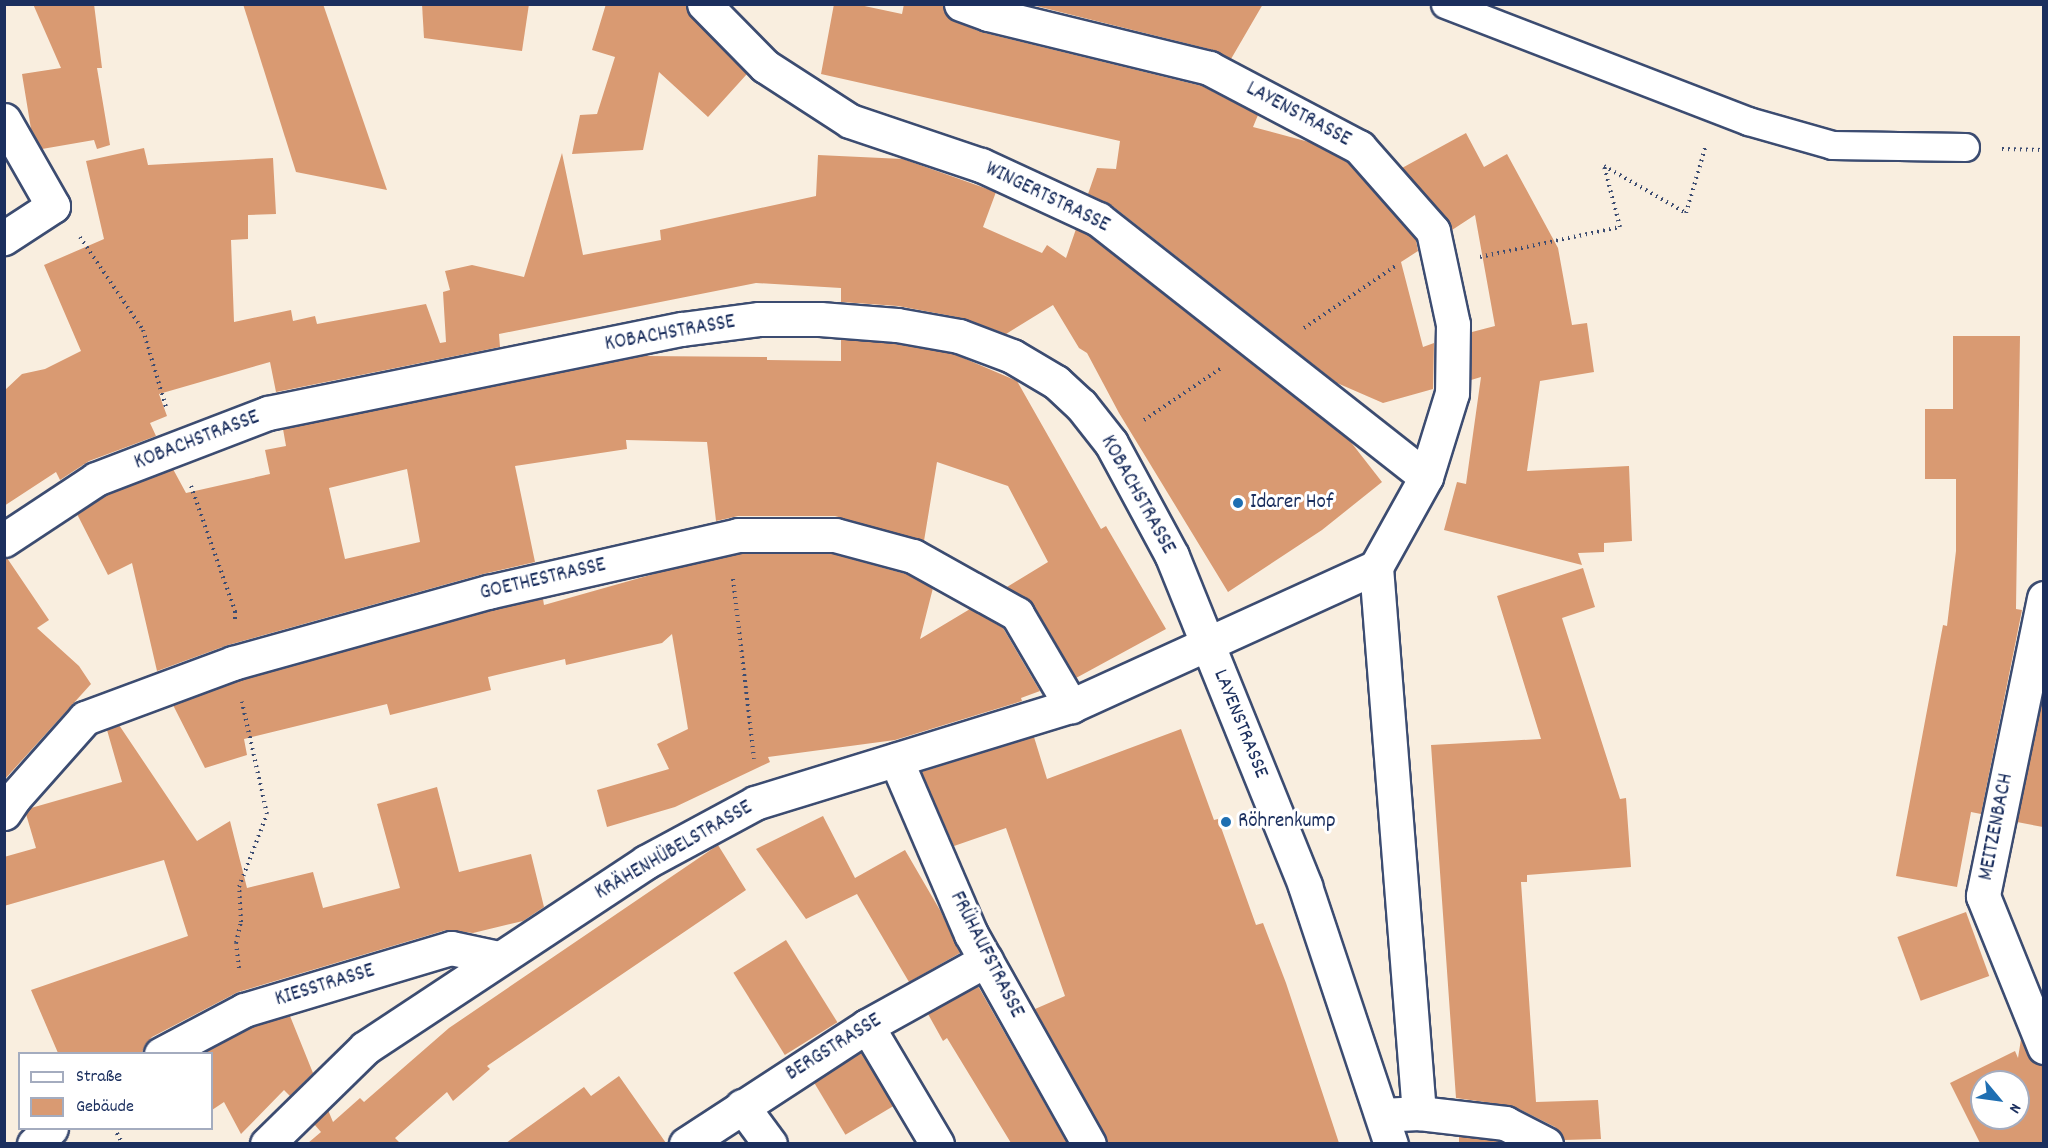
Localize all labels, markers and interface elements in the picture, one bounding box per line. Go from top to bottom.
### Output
street label: LAYENSTRASSE [1241,77,1355,153]
street label: WINGERTSTRASSE [981,157,1113,239]
street label: KOBACHSTRASSE [603,310,737,358]
street label: KOBACHSTRASSE [131,406,263,476]
street label: KOBACHSTRASSE [1094,431,1180,559]
place label: Idarer Hof [1250,490,1333,516]
marker: Idarer Hof [1231,496,1245,510]
street label: GOETHESTRASSE [478,553,608,607]
street label: LAYENSTRASSE [1207,666,1273,782]
street label: MEITZENBACH [1974,771,2020,883]
street label: KRÄHENHÜBELSTRASSE [591,796,757,906]
place label: Röhrenkump [1238,809,1336,835]
marker: Röhrenkump [1219,815,1233,829]
street label: FRÜHAUFSTRASSE [943,888,1029,1022]
street label: KIESSTRASSE [272,959,378,1013]
street label: BERGSTRASSE [782,1009,886,1087]
legend [18,1052,213,1130]
text: Straße [76,1065,122,1090]
north arrow [1970,1070,2030,1130]
text: Gebäude [76,1095,134,1120]
text: N [2002,1099,2026,1117]

